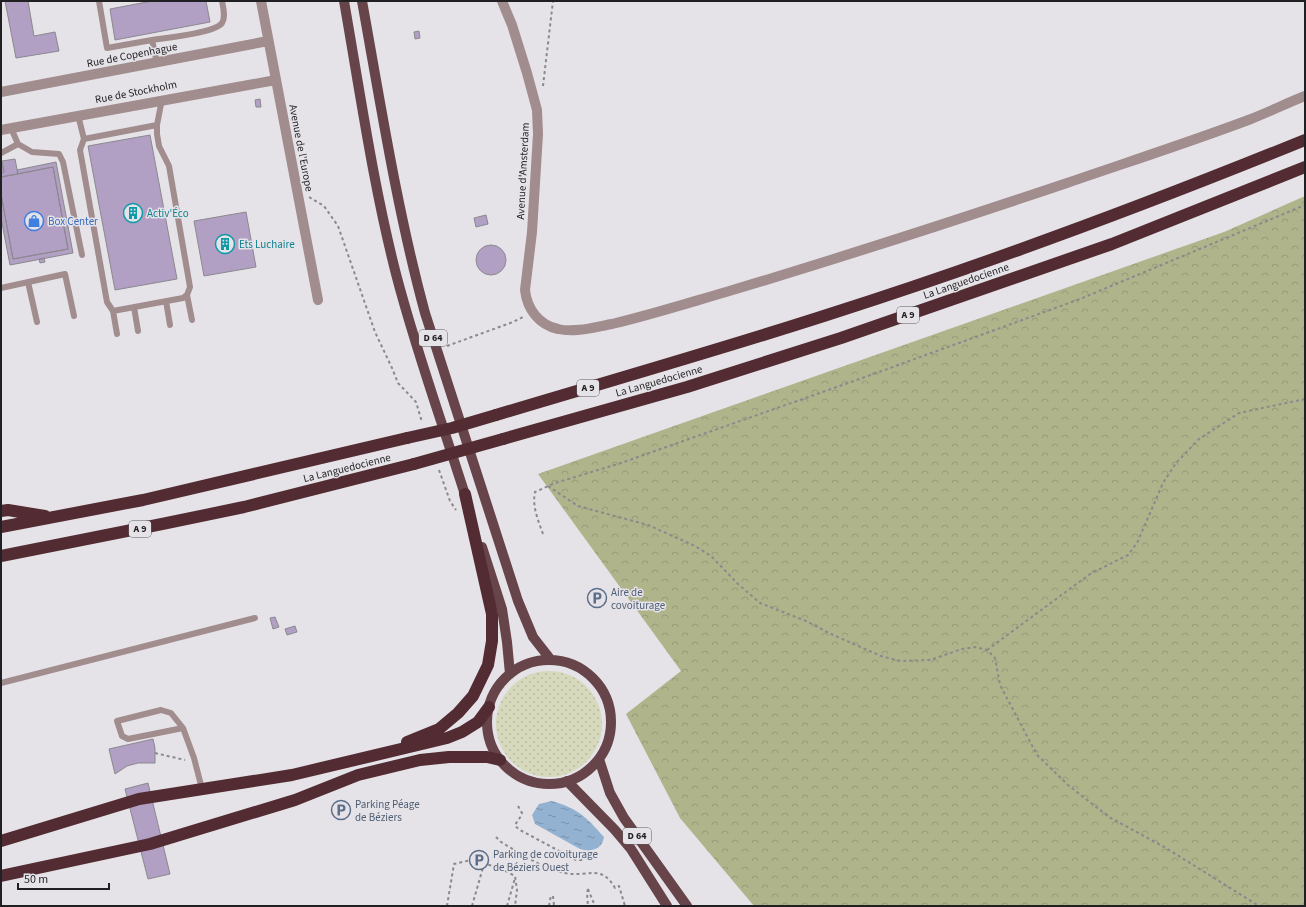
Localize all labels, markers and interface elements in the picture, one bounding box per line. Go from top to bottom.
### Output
street label: Rue de Copenhague [85,39,179,71]
street label: Rue de Stockholm [94,77,178,107]
street label: Avenue de l'Europe [285,103,317,193]
street label: Avenue d'Amsterdam [513,122,533,220]
building icon: Activ'Éco [122,202,144,224]
place label: Activ'Éco [147,206,189,221]
shop icon: Box Center [23,210,45,232]
place label: Box Center [48,214,98,229]
building icon: Ets Luchaire [214,233,236,255]
place label: Ets Luchaire [239,237,295,252]
street label: La Languedocienne [921,259,1011,303]
road number: A 9 [897,307,919,323]
road number: D 64 [419,330,447,346]
street label: La Languedocienne [614,361,705,401]
road number: A 9 [577,380,599,396]
street label: La Languedocienne [302,450,393,486]
road number: A 9 [129,521,151,537]
place label: Aire de covoiturage [611,585,666,613]
parking icon: Aire de covoiturage [586,587,608,609]
place label: Parking Péage de Béziers [355,797,420,825]
parking icon: Parking Péage de Béziers [330,799,352,821]
road number: D 64 [623,828,651,844]
place label: Parking de covoiturage de Béziers Ouest [493,847,598,875]
parking icon: Parking de covoiturage de Béziers Ouest [468,849,490,871]
scale bar [18,865,109,891]
text: 50 m [24,871,48,888]

